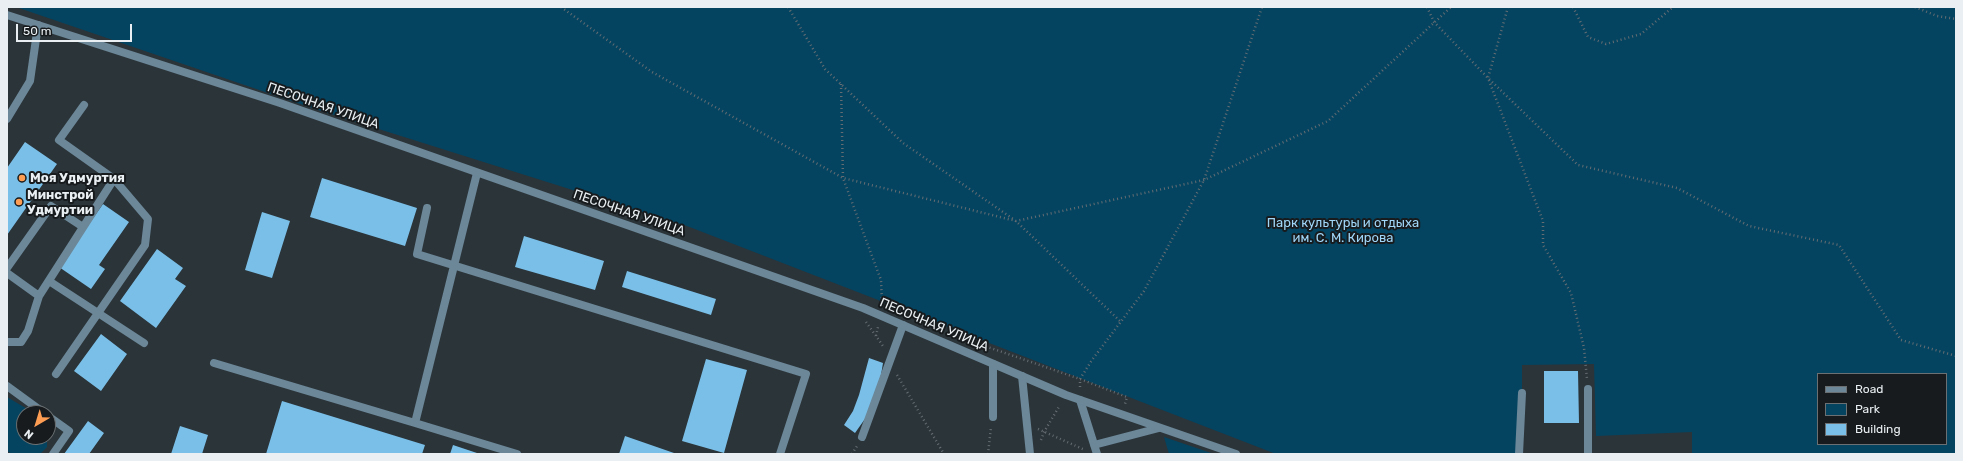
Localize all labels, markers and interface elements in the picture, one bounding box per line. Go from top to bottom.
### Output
scale bar [18,16,134,42]
text: 50 m [23,24,51,38]
street label: ПЕСОЧНАЯ УЛИЦА [265,80,381,132]
place label: Моя Удмуртия [30,170,125,186]
marker: Моя Удмуртия [17,173,27,183]
place label: Минстрой Удмуртии [27,187,94,218]
street label: ПЕСОЧНАЯ УЛИЦА [571,187,687,239]
marker: Минстрой Удмуртии [14,197,24,207]
park label: Парк культуры и отдыха им. С. М. Кирова [1267,215,1419,246]
street label: ПЕСОЧНАЯ УЛИЦА [877,295,991,355]
legend [1817,373,1947,445]
text: Road [1855,382,1883,396]
text: Park [1855,402,1880,416]
north arrow [16,405,56,445]
text: Building [1855,422,1901,436]
text: N [22,427,36,442]

